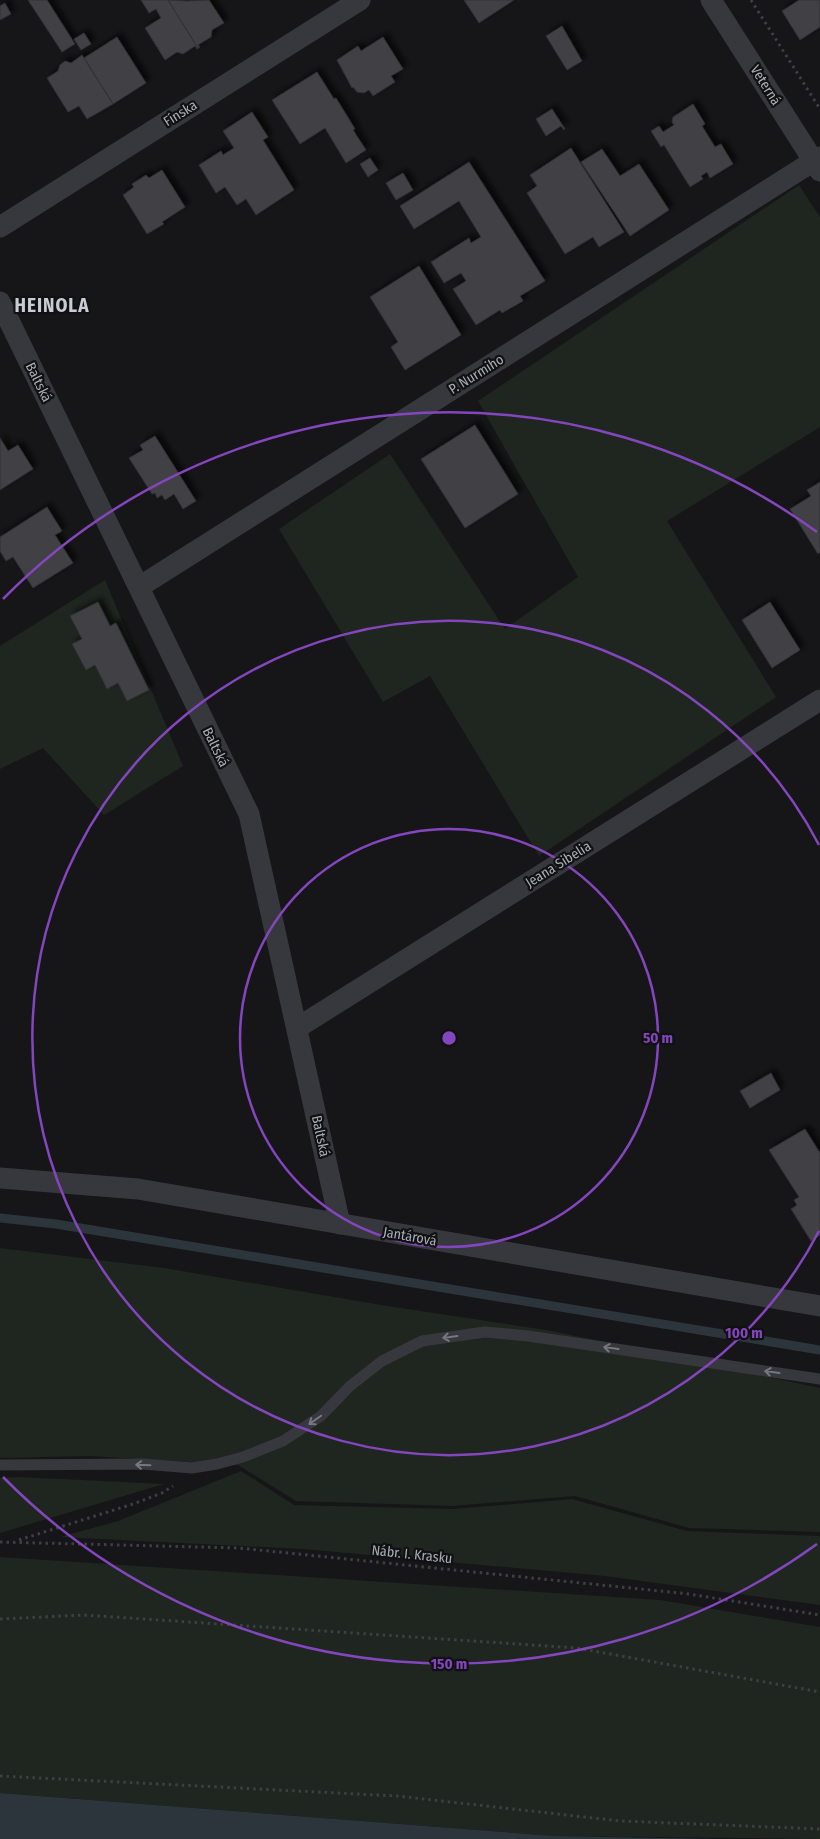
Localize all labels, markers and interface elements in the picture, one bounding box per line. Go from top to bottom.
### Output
street label: Veterná [747,62,785,109]
street label: Fínska [160,97,200,130]
district label: HEINOLA [14,294,90,317]
street label: P. Nurmiho [446,351,507,398]
street label: Baltská [22,360,55,405]
street label: Baltská [199,725,232,770]
street label: Jeana Sibelia [522,838,594,891]
centre of rings [440,1029,458,1047]
text: 50 m [643,1029,673,1047]
street label: Baltská [308,1114,333,1158]
street label: Jantárová [382,1223,438,1250]
text: 100 m [725,1324,763,1342]
one-way arrow [442,1332,458,1342]
one-way arrow [603,1343,619,1353]
one-way arrow [764,1367,780,1377]
one-way arrow [308,1415,322,1425]
one-way arrow [135,1460,151,1469]
street label: Nábr. I. Krasku [371,1542,453,1567]
text: 150 m [431,1655,467,1673]

